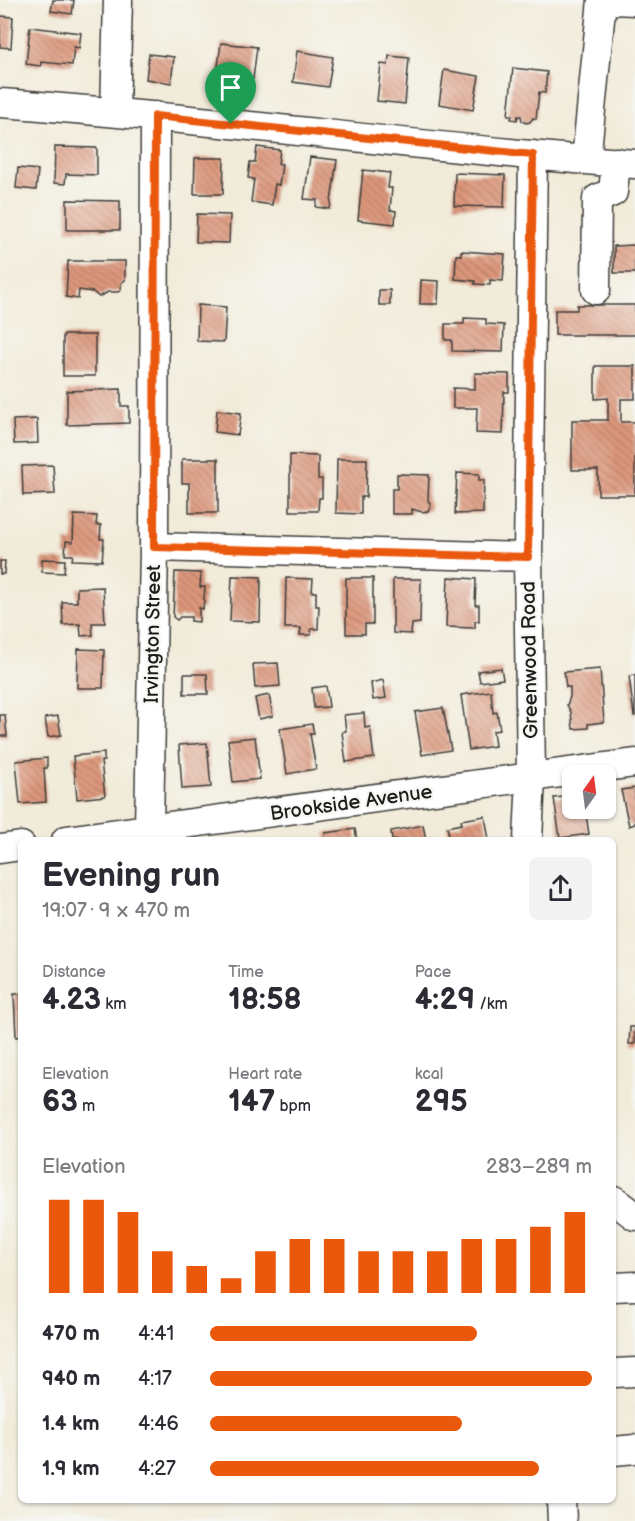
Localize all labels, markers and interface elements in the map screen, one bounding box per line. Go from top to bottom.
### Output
pin [205,62,256,124]
icon: arrive [214,71,247,104]
street label: Irvington Street [140,565,166,704]
street label: Greenwood Road [517,581,543,739]
north arrow [562,765,616,819]
map controls [562,765,616,819]
street label: Brookside Avenue [269,780,434,826]
text: Evening run [42,856,220,896]
button: share [529,857,592,920]
text: 19:07 · 9 × 470 m [42,899,190,923]
text: Distance [42,963,106,982]
text: Time [228,963,264,982]
text: Pace [415,963,451,982]
text: 4.23 [42,982,101,1018]
text: 18:58 [228,982,302,1018]
text: 4:29 [415,982,475,1018]
text: km [101,995,126,1014]
text: /km [475,995,508,1014]
text: Elevation [42,1065,109,1084]
text: Heart rate [228,1065,302,1084]
text: kcal [415,1065,443,1084]
text: 63 [42,1084,78,1120]
text: 147 [228,1084,275,1120]
text: 295 [415,1084,468,1120]
text: m [78,1097,95,1116]
text: bpm [275,1097,311,1116]
text: Elevation [42,1155,125,1179]
text: 283–289 m [486,1155,592,1179]
text: 470 m [42,1322,100,1346]
text: 4:41 [138,1322,174,1346]
text: 940 m [42,1367,100,1391]
text: 4:17 [138,1367,172,1391]
text: 1.4 km [42,1412,100,1436]
text: 4:46 [138,1412,179,1436]
text: 1.9 km [42,1457,99,1481]
text: 4:27 [138,1457,176,1481]

